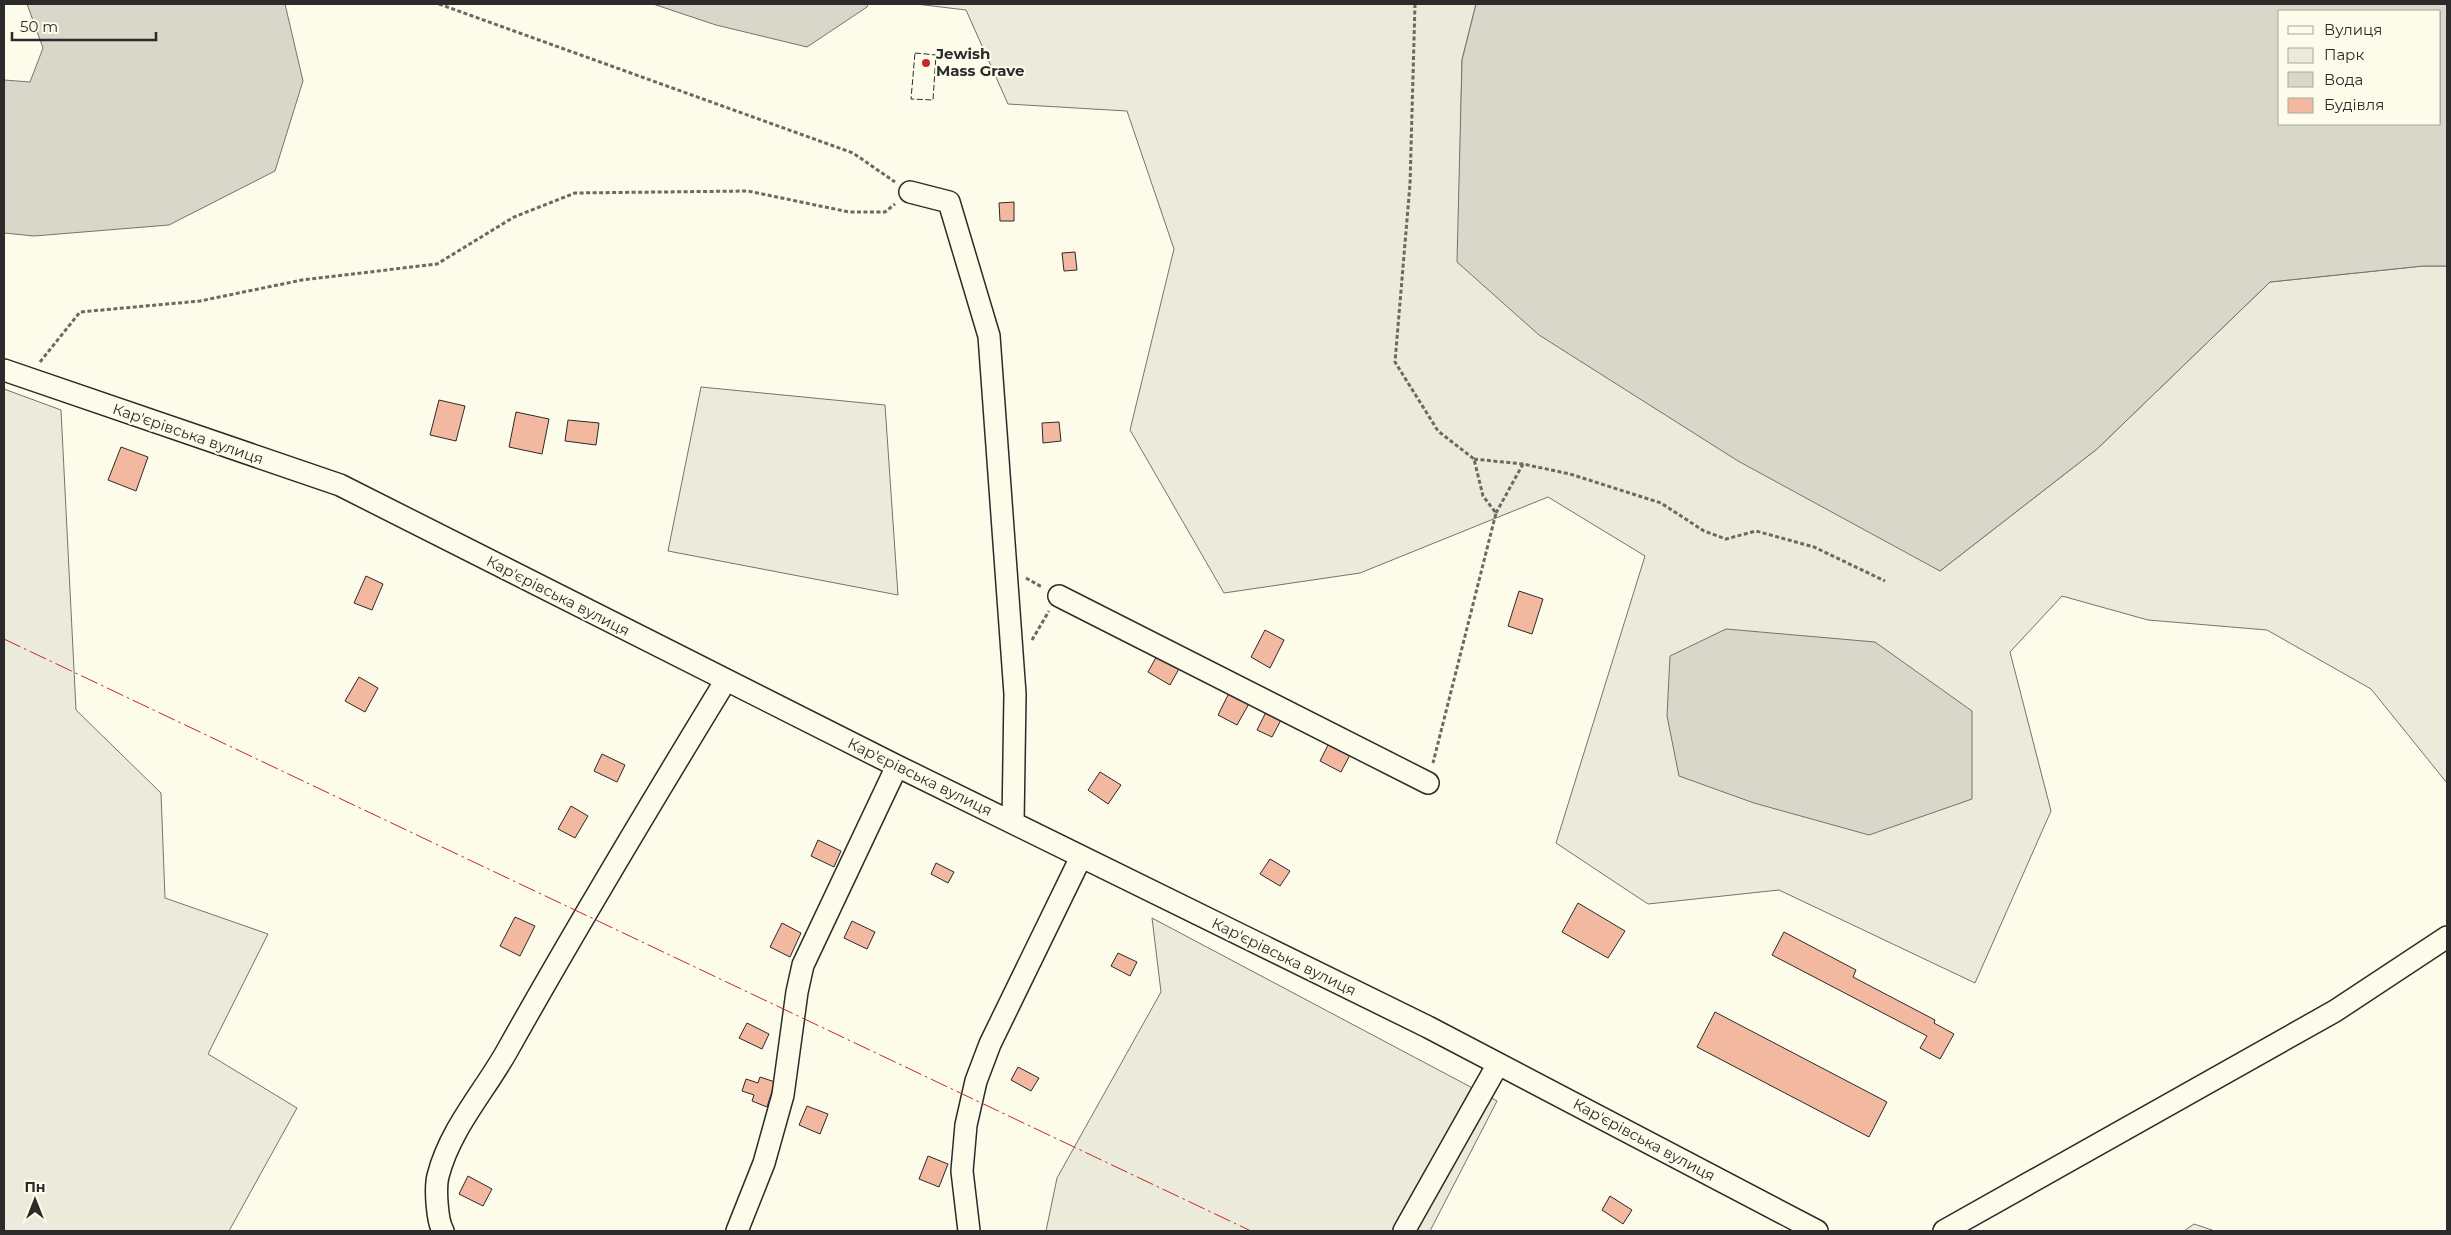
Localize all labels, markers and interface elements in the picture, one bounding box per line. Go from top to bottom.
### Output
scale bar [12,10,156,42]
legend [2278,10,2441,125]
text: 50 m [20,17,58,36]
text: Вулиця [2324,20,2382,39]
place label: Jewish Mass Grave [935,44,1025,80]
text: Парк [2324,45,2364,64]
marker: Jewish Mass Grave [920,57,932,69]
text: Вода [2324,70,2363,89]
text: Будівля [2324,95,2384,114]
street label: Кар'єрівська вулиця [110,399,266,468]
street label: Кар'єрівська вулиця [483,551,633,640]
street label: Кар'єрівська вулиця [845,733,996,820]
street label: Кар'єрівська вулиця [1209,913,1360,1000]
street label: Кар'єрівська вулиця [1570,1094,1719,1185]
north arrow [10,1175,60,1225]
text: Пн [24,1178,46,1196]

